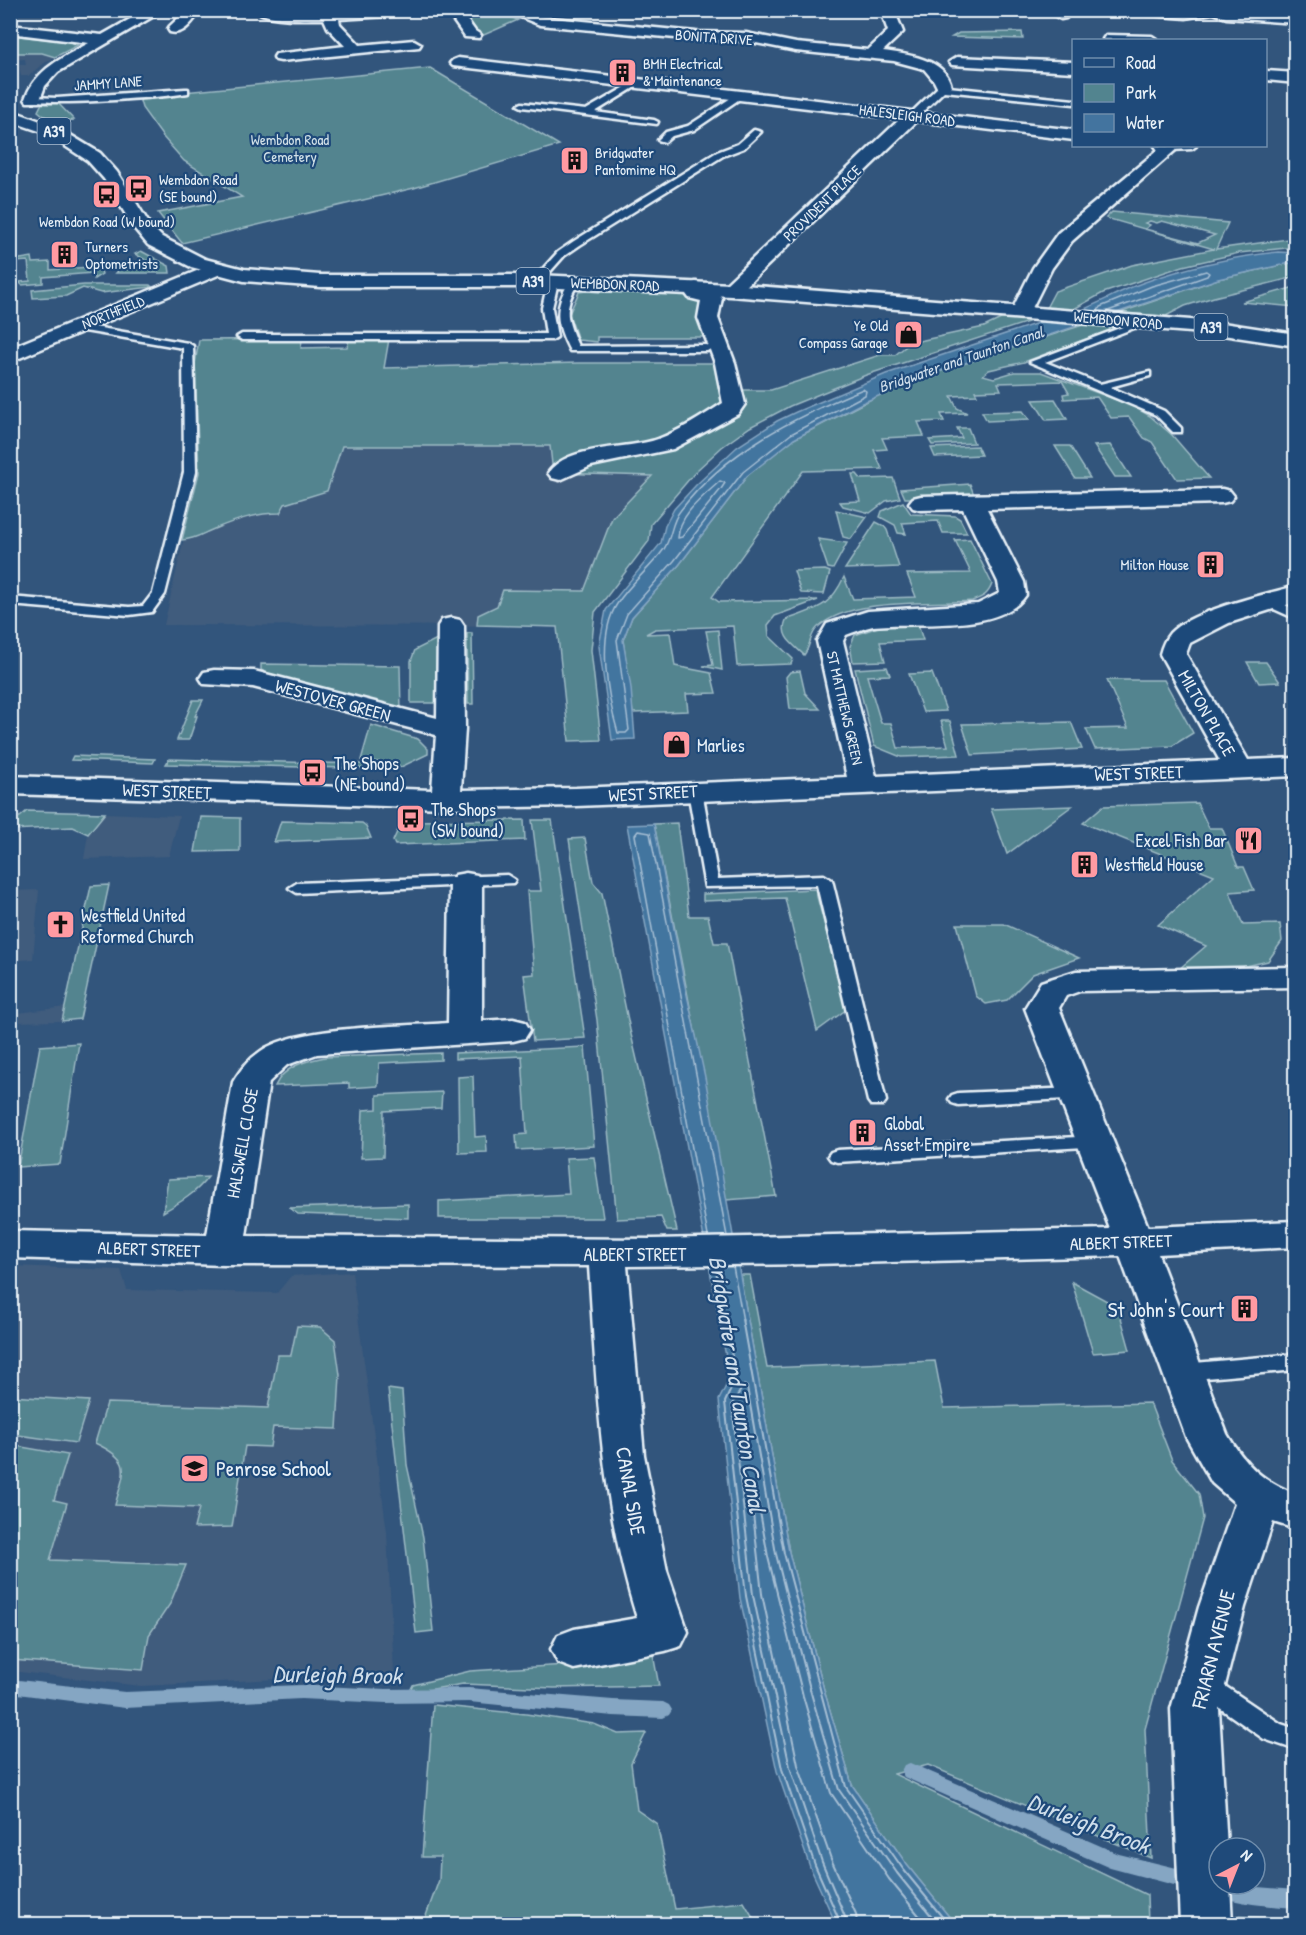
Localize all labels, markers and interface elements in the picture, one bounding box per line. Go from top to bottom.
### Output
street label: BONITA DRIVE [674,24,754,50]
legend [1072,39,1267,147]
text: Road [1126,50,1156,75]
place label: BMH Electrical & Maintenance [643,53,722,91]
building icon: BMH Electrical & Maintenance [606,56,638,88]
street label: JAMMY LANE [73,70,143,96]
text: Park [1126,80,1157,105]
street label: HALESLEIGH ROAD [858,99,957,131]
text: Water [1126,110,1164,135]
road number: A39 [38,118,70,144]
park label: Wembdon Road Cemetery [251,129,329,167]
place label: Bridgwater Pantomime HQ [595,142,676,180]
building icon: Bridgwater Pantomime HQ [558,145,590,177]
street label: PROVIDENT PLACE [778,160,866,246]
place label: Wembdon Road (SE bound) [159,169,237,207]
bus stop icon: Wembdon Road (SE bound) [122,172,154,204]
bus stop icon: Wembdon Road (W bound) [91,178,123,210]
place label: Wembdon Road (W bound) [39,211,175,232]
place label: Turners Optometrists [85,236,158,274]
building icon: Turners Optometrists [48,239,80,271]
road number: A39 [516,268,550,294]
street label: WEMBDON ROAD [570,272,661,296]
street label: NORTHFIELD [79,290,148,334]
street label: WEMBDON ROAD [1073,306,1164,334]
road number: A39 [1194,314,1228,340]
place label: Ye Old Compass Garage [799,315,888,353]
shop icon: Ye Old Compass Garage [893,318,925,350]
water label: Bridgwater and Taunton Canal [876,320,1047,398]
building icon: Milton House [1194,548,1226,580]
place label: Milton House [1120,554,1189,575]
street label: ST MATTHEWS GREEN [822,649,868,767]
street label: MILTON PLACE [1172,665,1242,761]
street label: WESTOVER GREEN [273,673,393,727]
shop icon: Marlies [660,729,692,761]
place label: Marlies [697,733,745,758]
place label: The Shops (NE bound) [334,751,405,797]
bus stop icon: The Shops (NE bound) [297,757,329,789]
street label: WEST STREET [1094,759,1185,787]
street label: WEST STREET [122,777,213,805]
street label: WEST STREET [608,778,699,808]
place label: The Shops (SW bound) [431,797,504,843]
bus stop icon: The Shops (SW bound) [394,803,426,835]
restaurant icon: Excel Fish Bar [1232,824,1264,856]
place label: Excel Fish Bar [1135,828,1227,853]
building icon: Westfield House [1068,848,1100,880]
place label: Westfield House [1105,852,1204,877]
place label: Westfield United Reformed Church [81,903,194,949]
church icon: Westfield United Reformed Church [44,909,76,941]
street label: HALSWELL CLOSE [220,1086,264,1200]
place label: Global Asset Empire [884,1111,970,1157]
building icon: Global Asset Empire [847,1117,879,1149]
street label: ALBERT STREET [1069,1228,1173,1256]
street label: ALBERT STREET [97,1235,201,1263]
street label: ALBERT STREET [584,1242,687,1267]
water label: Bridgwater and Taunton Canal [701,1253,774,1516]
building icon: St John's Court [1229,1293,1261,1325]
place label: St John's Court [1108,1295,1225,1324]
street label: CANAL SIDE [609,1444,653,1538]
school or university icon: Penrose School [179,1452,211,1484]
place label: Penrose School [216,1454,331,1483]
street label: FRIARN AVENUE [1184,1587,1242,1712]
water label: Durleigh Brook [272,1657,404,1692]
water label: Durleigh Brook [1023,1785,1157,1863]
north arrow [1207,1836,1267,1896]
text: N [1237,1844,1258,1866]

